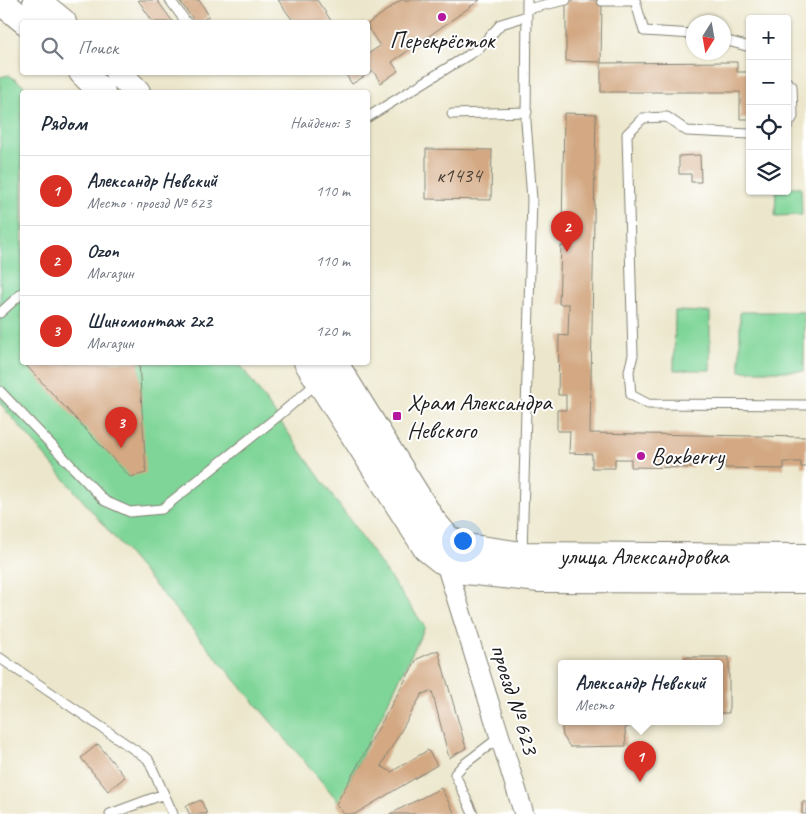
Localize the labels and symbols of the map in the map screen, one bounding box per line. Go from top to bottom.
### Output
marker: Перекрёсток [436,11,448,23]
north arrow [686,15,731,60]
place label: Перекрёсток [389,25,497,55]
house number: к1434 [436,162,484,188]
pin: 2 [551,211,583,252]
place label: Храм Александра Невского [407,387,553,445]
pin: 3 [105,407,137,448]
marker: Храм Александра Невского [391,410,403,422]
place label: Boxberry [651,441,726,471]
marker: Boxberry [635,450,647,462]
your location [450,528,476,554]
street label: улица Александровка [557,541,730,571]
street label: проезд № 623 [484,640,547,760]
pin: 1 [624,741,656,782]

